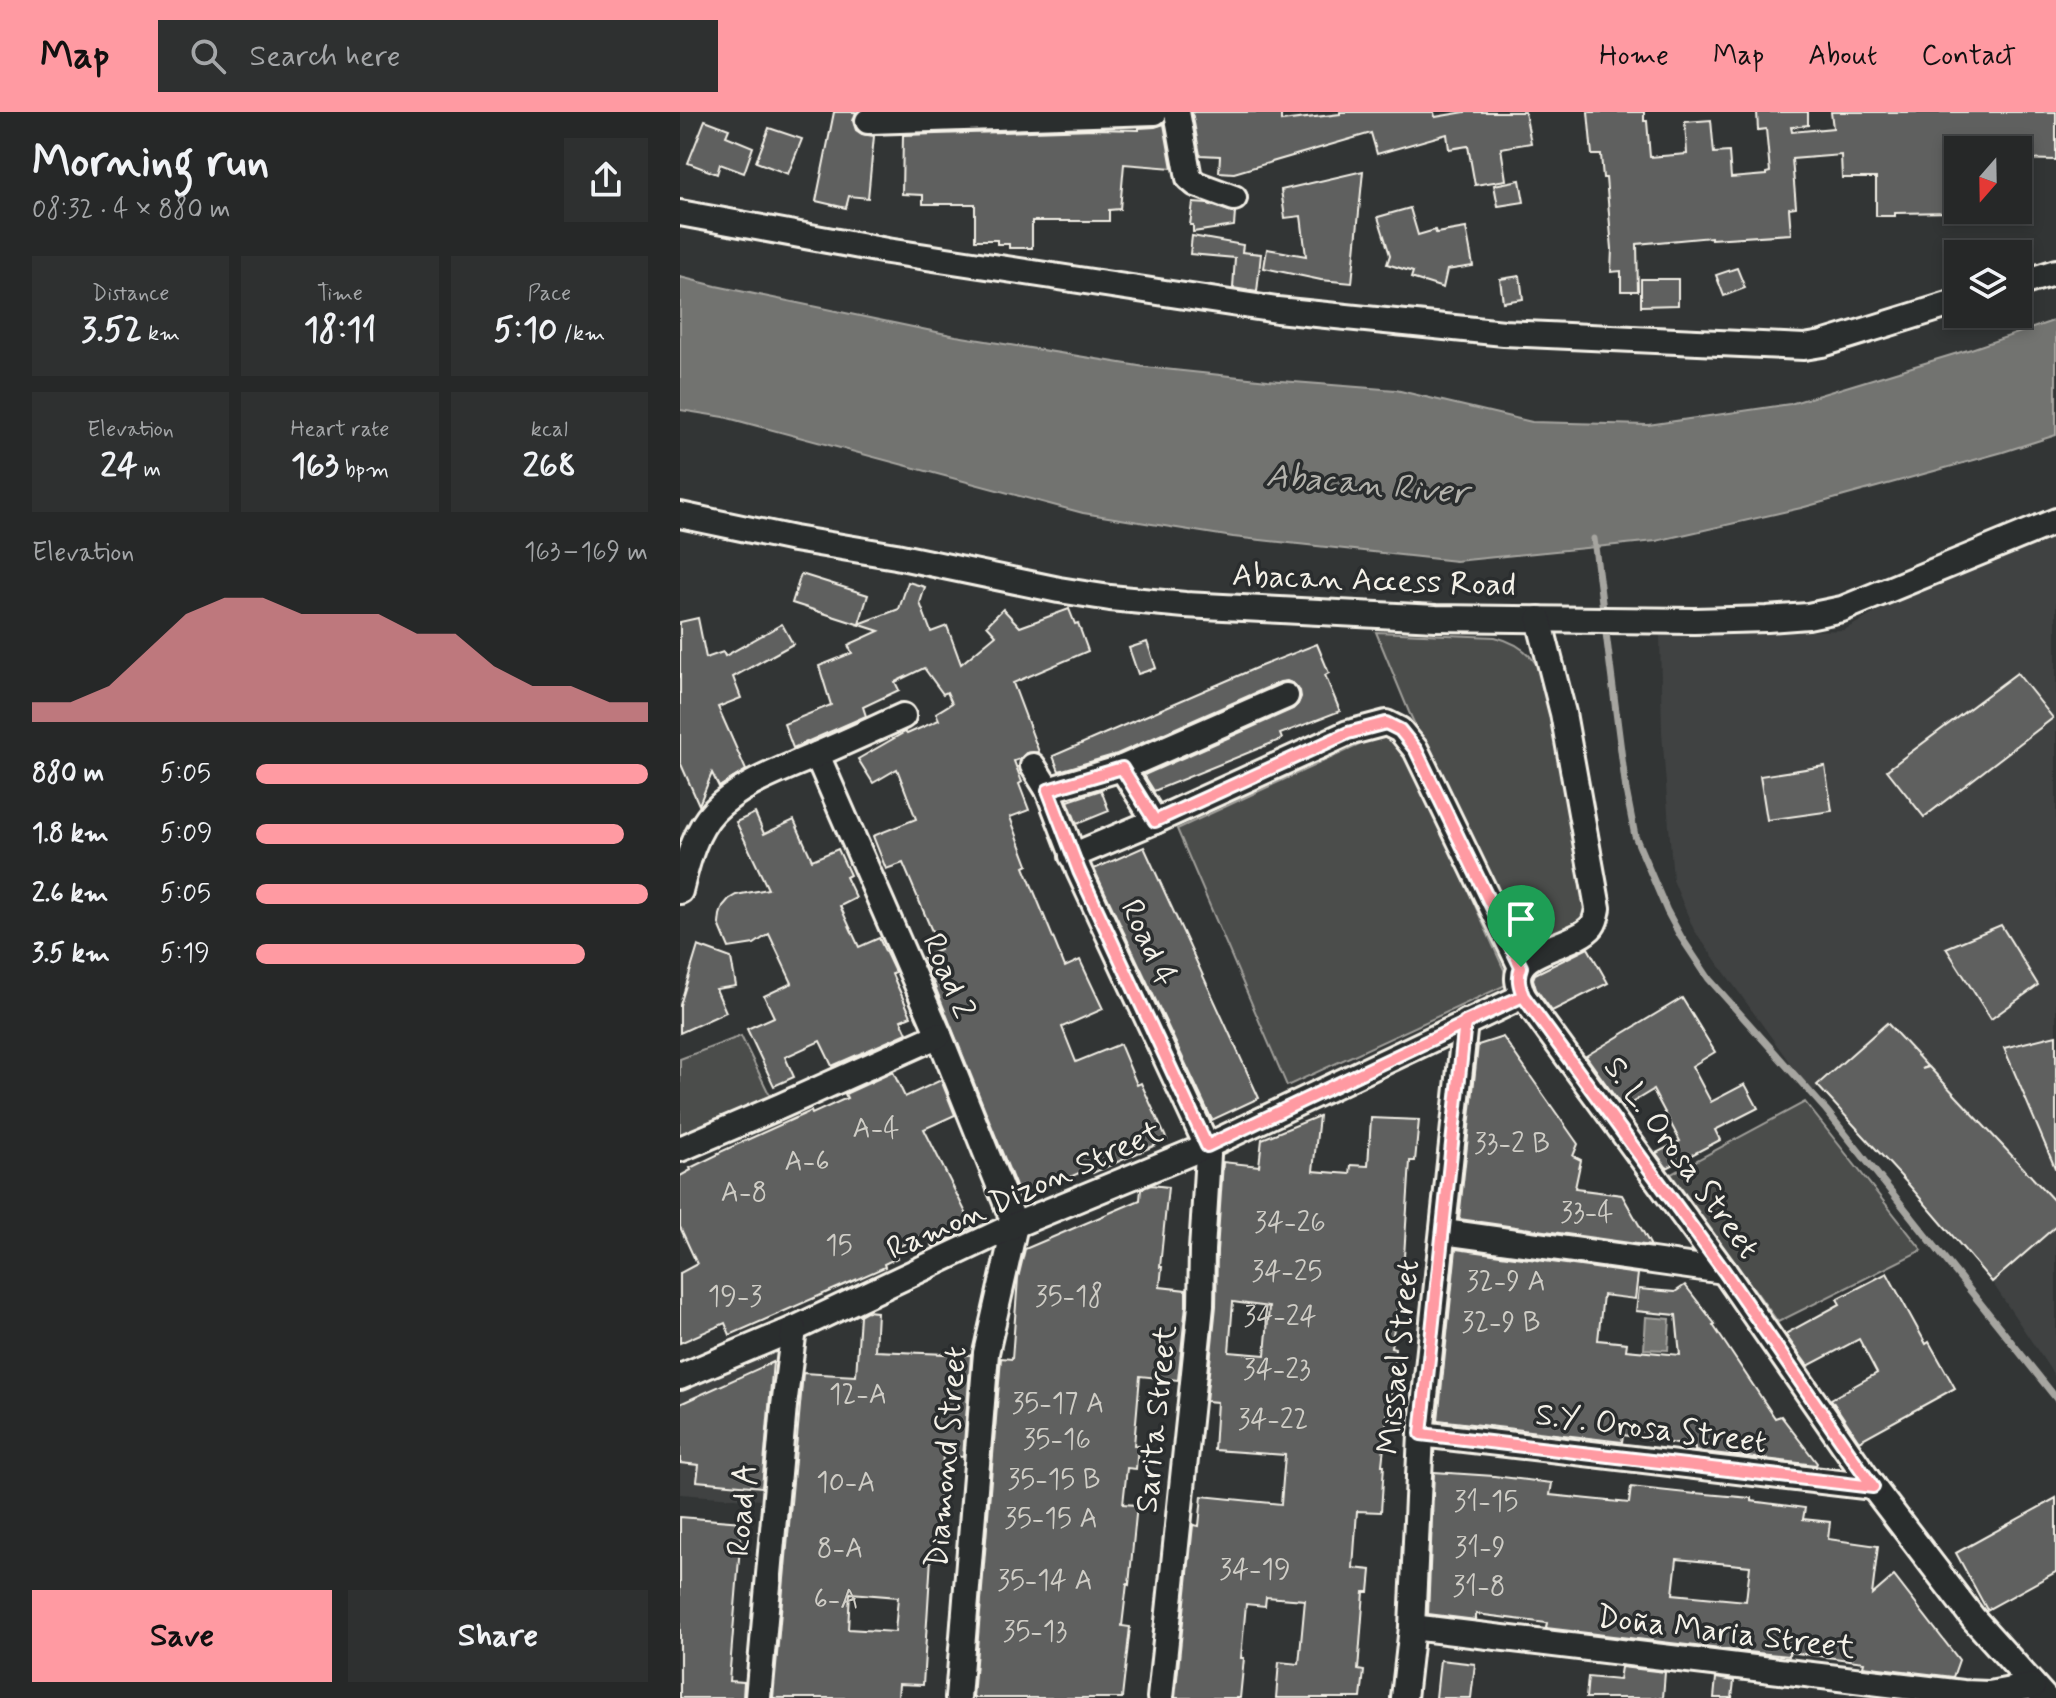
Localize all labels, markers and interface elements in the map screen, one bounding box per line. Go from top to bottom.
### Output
search box [158,20,718,92]
text: Map [40,32,110,81]
icon: search [186,34,230,78]
text: Search here [250,37,401,76]
text: Home [1599,38,1669,75]
text: Map [1713,38,1764,75]
text: About [1808,38,1877,75]
text: Contact [1921,38,2016,75]
text: Morning run [32,134,269,192]
north arrow [1944,136,2032,224]
map controls [1944,136,2032,328]
button: share [564,138,648,222]
text: 08:32 · 4 × 880 m [32,193,231,227]
button: layers [1944,240,2032,328]
text: Distance [92,280,169,308]
text: Time [317,280,363,308]
text: Pace [527,280,571,308]
text: 3.52 [81,308,142,353]
text: 18:11 [304,308,376,353]
text: 5:10 [493,308,558,353]
text: km [142,320,180,348]
text: /km [558,320,605,348]
text: Elevation [87,416,174,444]
text: Heart rate [291,416,389,444]
text: kcal [531,416,568,444]
text: 24 [100,444,138,489]
text: 163 [291,444,339,489]
text: 268 [522,444,576,489]
water label: Abacan River [1264,454,1475,517]
text: m [138,456,161,484]
text: bpm [339,456,389,484]
text: Elevation [32,536,134,570]
text: 163–169 m [524,536,648,570]
street label: Abacan Access Road [1231,555,1517,607]
text: 880 m [32,757,104,791]
text: 5:05 [160,757,211,791]
text: 1.8 km [32,817,109,851]
text: 5:09 [160,817,213,851]
text: 2.6 km [32,877,108,911]
text: 5:05 [160,877,211,911]
pin [1487,885,1555,967]
street label: Road 4 [1110,893,1186,993]
icon: arrive [1499,897,1543,941]
street label: Road 2 [911,927,985,1025]
text: 3.5 km [32,937,110,971]
text: 5:19 [160,937,210,971]
street label: S. L. Orosa Street [1593,1048,1769,1268]
house number: A-4 [852,1111,900,1148]
street label: Ramon Dizon Street [880,1111,1170,1271]
house number: 33-2 B [1474,1126,1550,1163]
house number: A-6 [784,1144,830,1181]
house number: A-8 [721,1175,767,1212]
house number: 33-4 [1560,1195,1614,1232]
house number: 34-26 [1254,1205,1326,1242]
house number: 15 [825,1228,853,1265]
house number: 34-25 [1252,1254,1322,1291]
street label: Missael Street [1368,1258,1430,1456]
house number: 32-9 A [1466,1264,1546,1301]
house number: 19-3 [708,1279,763,1316]
house number: 35-18 [1035,1279,1103,1316]
house number: 34-24 [1244,1299,1316,1336]
house number: 32-9 B [1461,1305,1541,1342]
street label: Sarita Street [1126,1323,1188,1515]
street label: Diamond Street [916,1344,978,1570]
house number: 34-23 [1243,1352,1311,1389]
house number: 12-A [829,1377,887,1414]
house number: 35-17 A [1012,1386,1104,1423]
street label: S.Y. Orosa Street [1533,1394,1769,1464]
house number: 34-22 [1238,1402,1308,1439]
house number: 35-16 [1023,1422,1091,1459]
street label: Road A [718,1462,768,1558]
house number: 35-15 B [1008,1462,1100,1499]
house number: 10-A [816,1465,876,1502]
house number: 31-15 [1454,1484,1518,1521]
house number: 35-15 A [1004,1501,1098,1538]
house number: 31-9 [1455,1530,1506,1567]
house number: 8-A [817,1531,863,1568]
house number: 34-19 [1219,1552,1291,1589]
house number: 35-14 A [997,1563,1093,1600]
house number: 31-8 [1452,1569,1506,1606]
house number: 6-A [813,1582,859,1619]
button: Save [32,1590,332,1682]
button: Share [348,1590,648,1682]
street label: Doña Maria Street [1595,1596,1858,1670]
house number: 35-13 [1003,1614,1067,1651]

